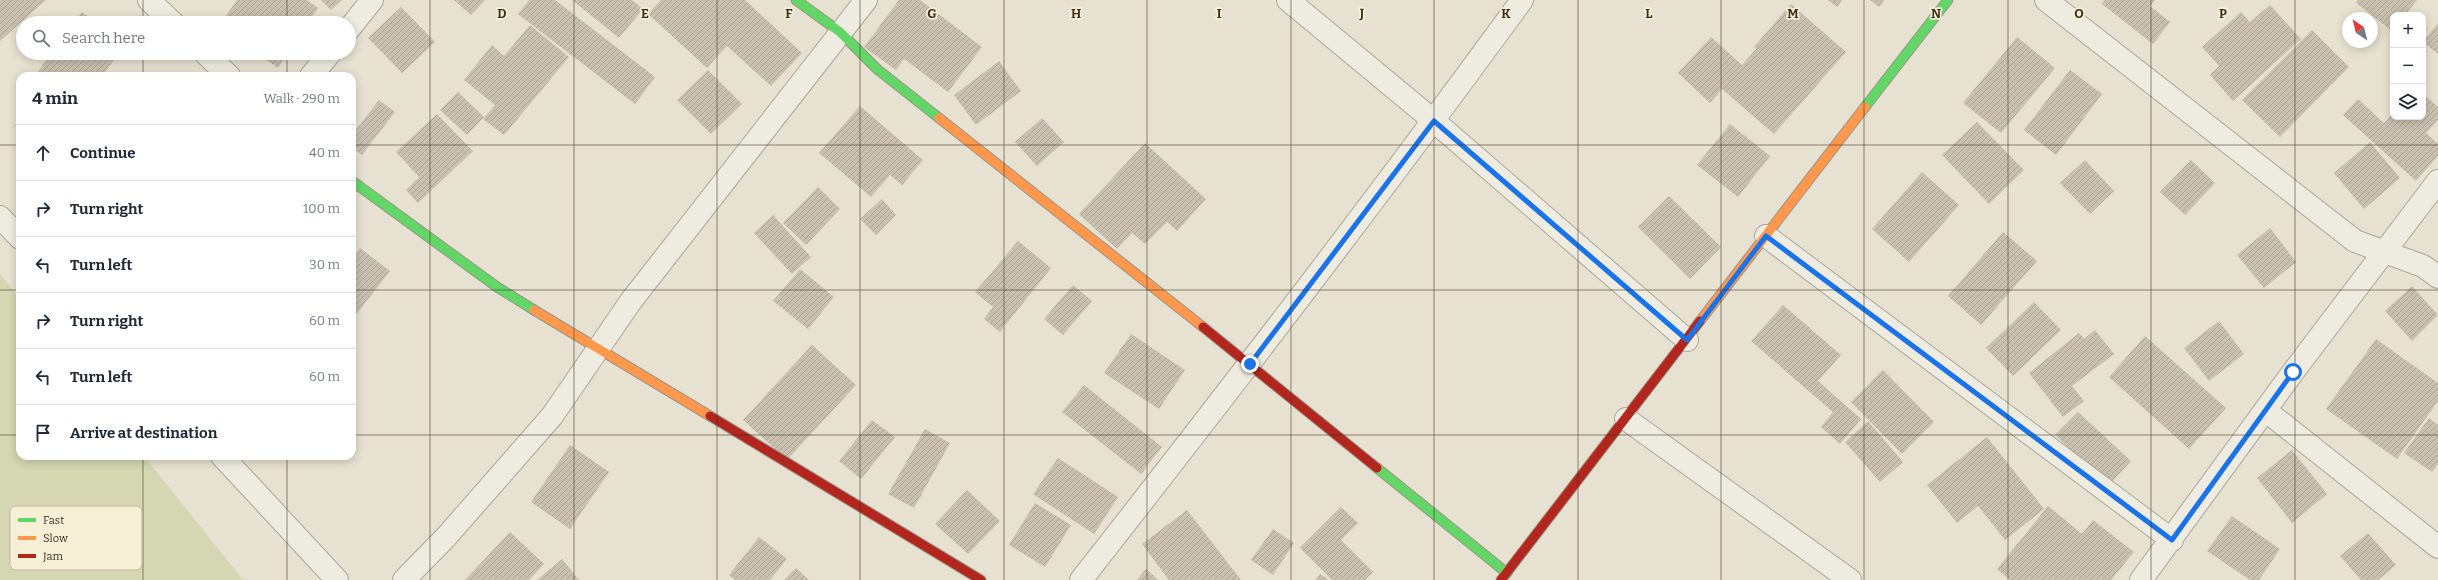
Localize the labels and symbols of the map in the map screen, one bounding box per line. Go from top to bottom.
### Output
text: D [497,6,507,21]
text: E [641,6,649,21]
text: F [785,6,793,21]
text: G [927,6,937,21]
text: H [1071,6,1081,21]
text: I [1217,6,1222,21]
text: J [1359,6,1365,21]
text: K [1501,6,1511,21]
text: L [1645,6,1653,21]
text: M [1787,6,1799,21]
text: N [1931,6,1941,21]
text: O [2074,6,2084,21]
text: P [2219,6,2227,21]
north arrow [2342,12,2378,48]
route end [1241,355,1259,373]
route start [2284,363,2302,381]
legend [10,506,142,570]
text: Fast [43,514,64,527]
text: Slow [43,532,68,545]
text: Jam [42,550,63,563]

